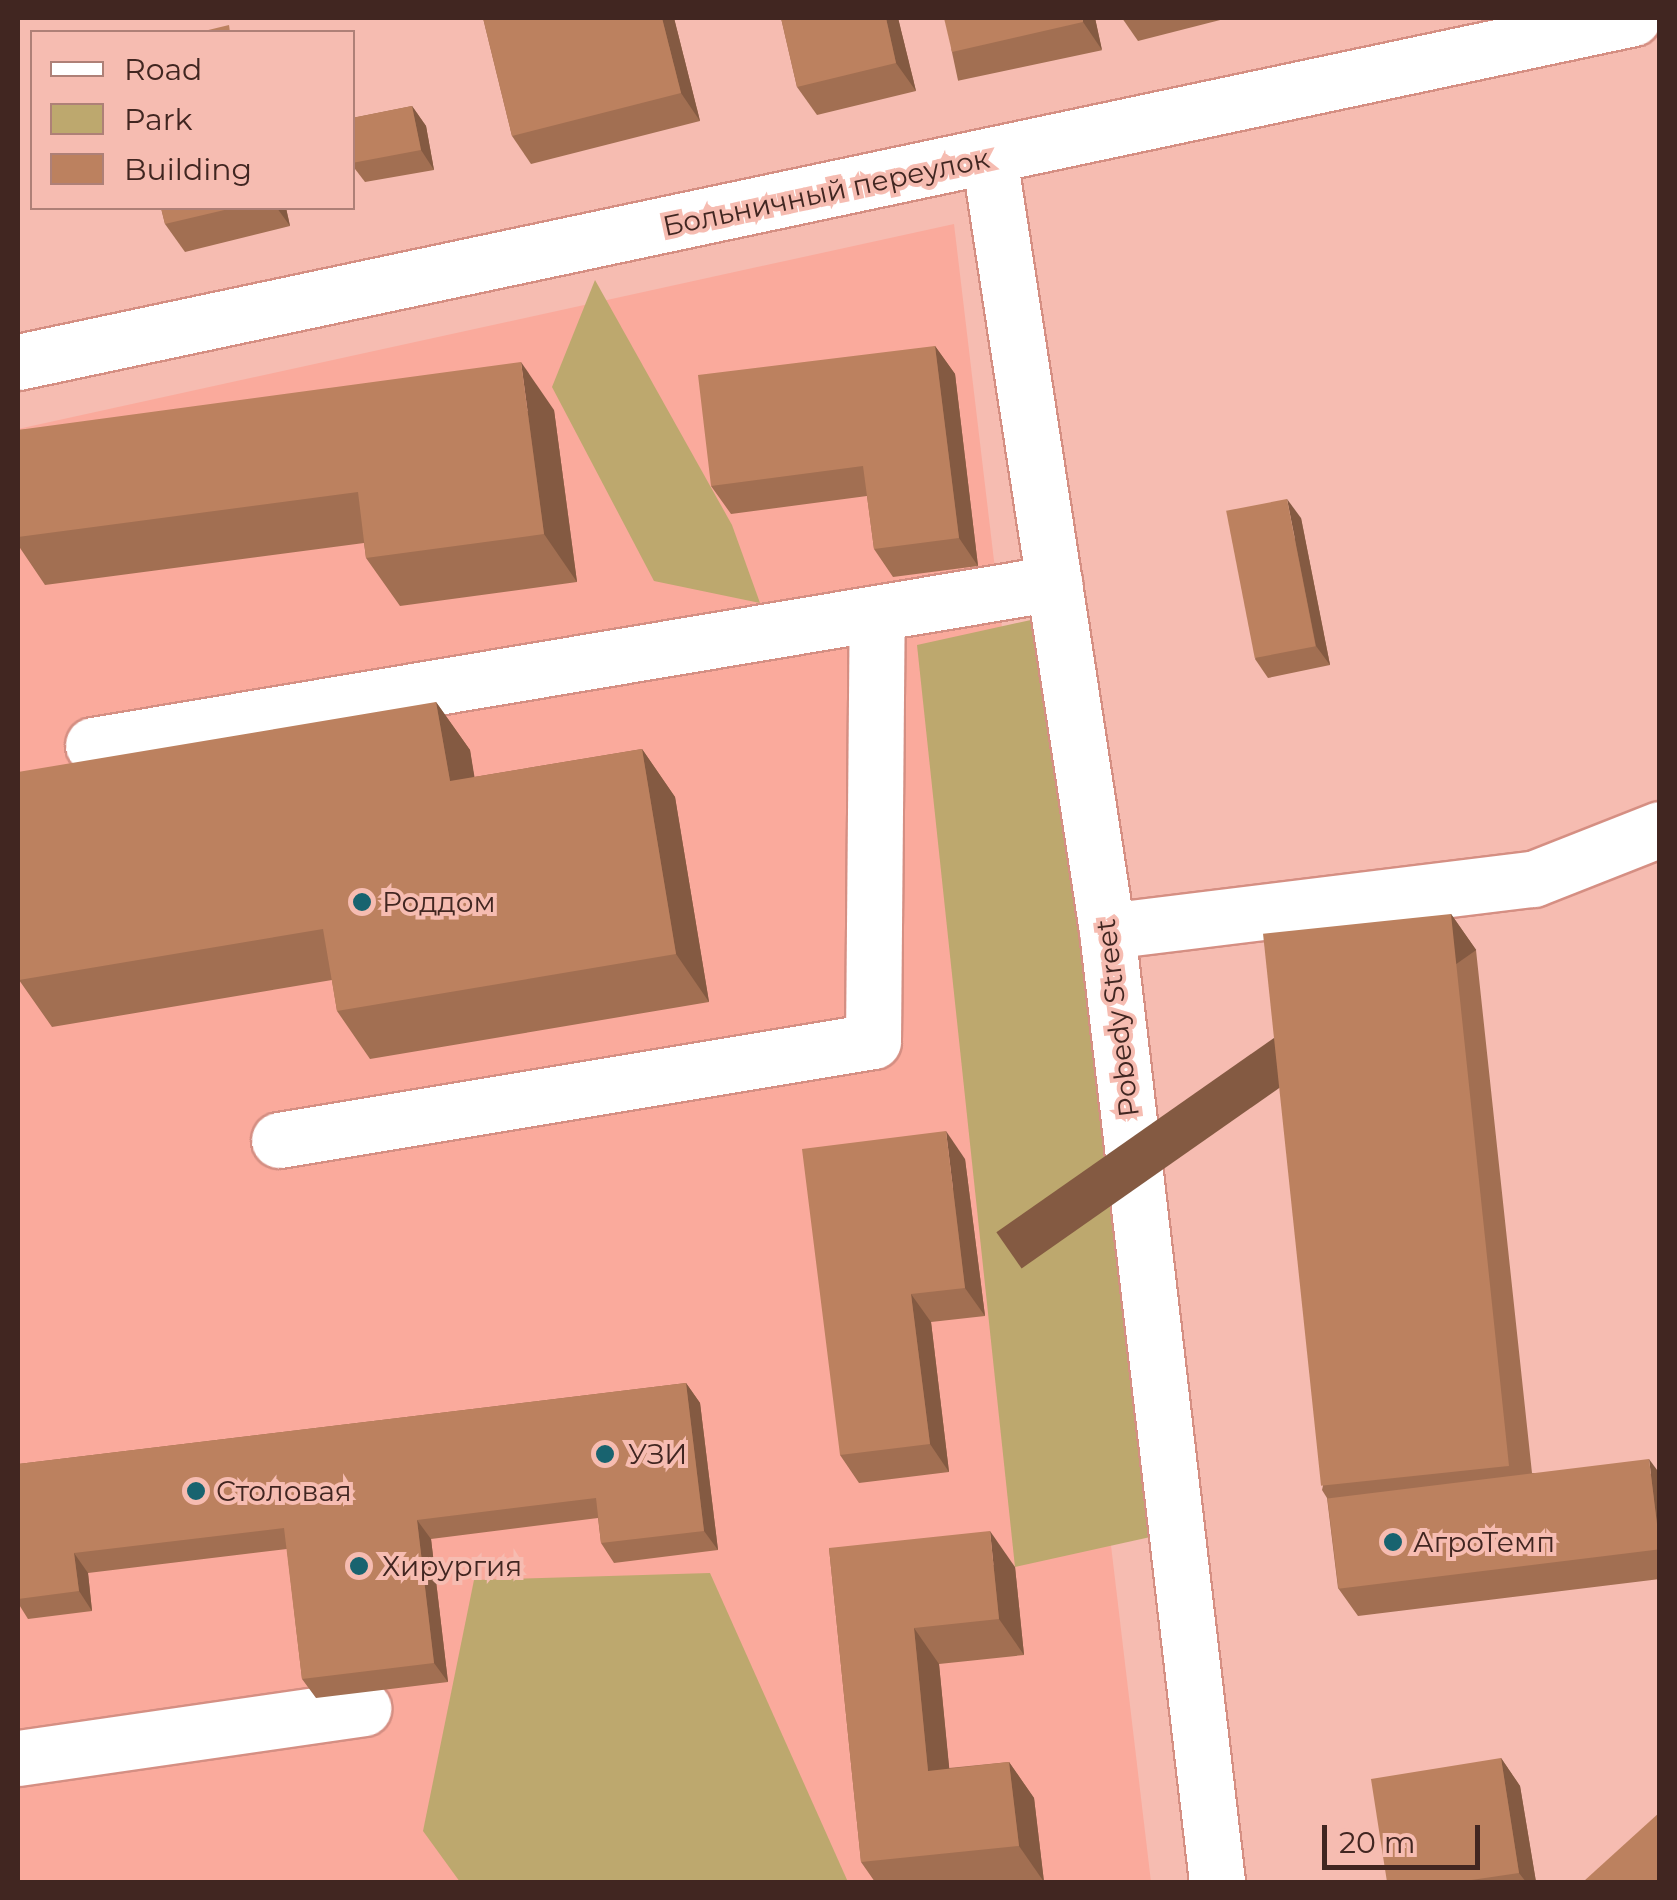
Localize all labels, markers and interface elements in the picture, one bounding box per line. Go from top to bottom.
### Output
legend [30,30,355,210]
text: Road [124,51,202,88]
text: Park [124,101,193,138]
street label: Больничный переулок [660,141,992,243]
text: Building [124,151,252,188]
place label: Роддом [382,885,496,919]
marker: Роддом [351,891,373,913]
street label: Pobedy Street [1088,917,1146,1119]
place label: УЗИ [628,1437,687,1471]
marker: УЗИ [592,1441,618,1467]
place label: Столовая [216,1474,352,1508]
marker: Столовая [185,1480,207,1502]
place label: АгроТемп [1413,1525,1555,1559]
marker: АгроТемп [1382,1531,1404,1553]
place label: Хирургия [382,1549,522,1583]
marker: Хирургия [346,1553,372,1579]
scale bar [1327,1805,1484,1867]
text: 20 m [1339,1824,1416,1861]

